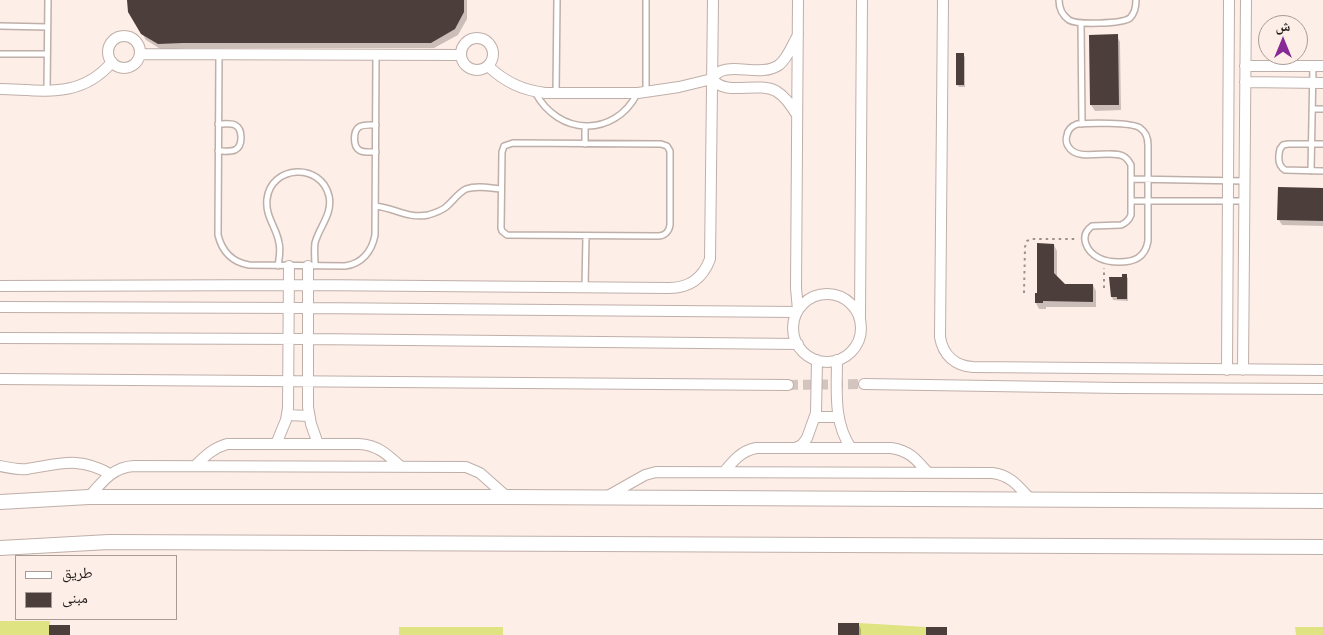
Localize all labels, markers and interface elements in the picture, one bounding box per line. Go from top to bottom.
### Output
north arrow [1258,15,1308,65]
text: ش [1276,17,1290,34]
legend [15,555,178,620]
text: طريق [62,563,93,581]
text: مبنى [62,588,88,606]

